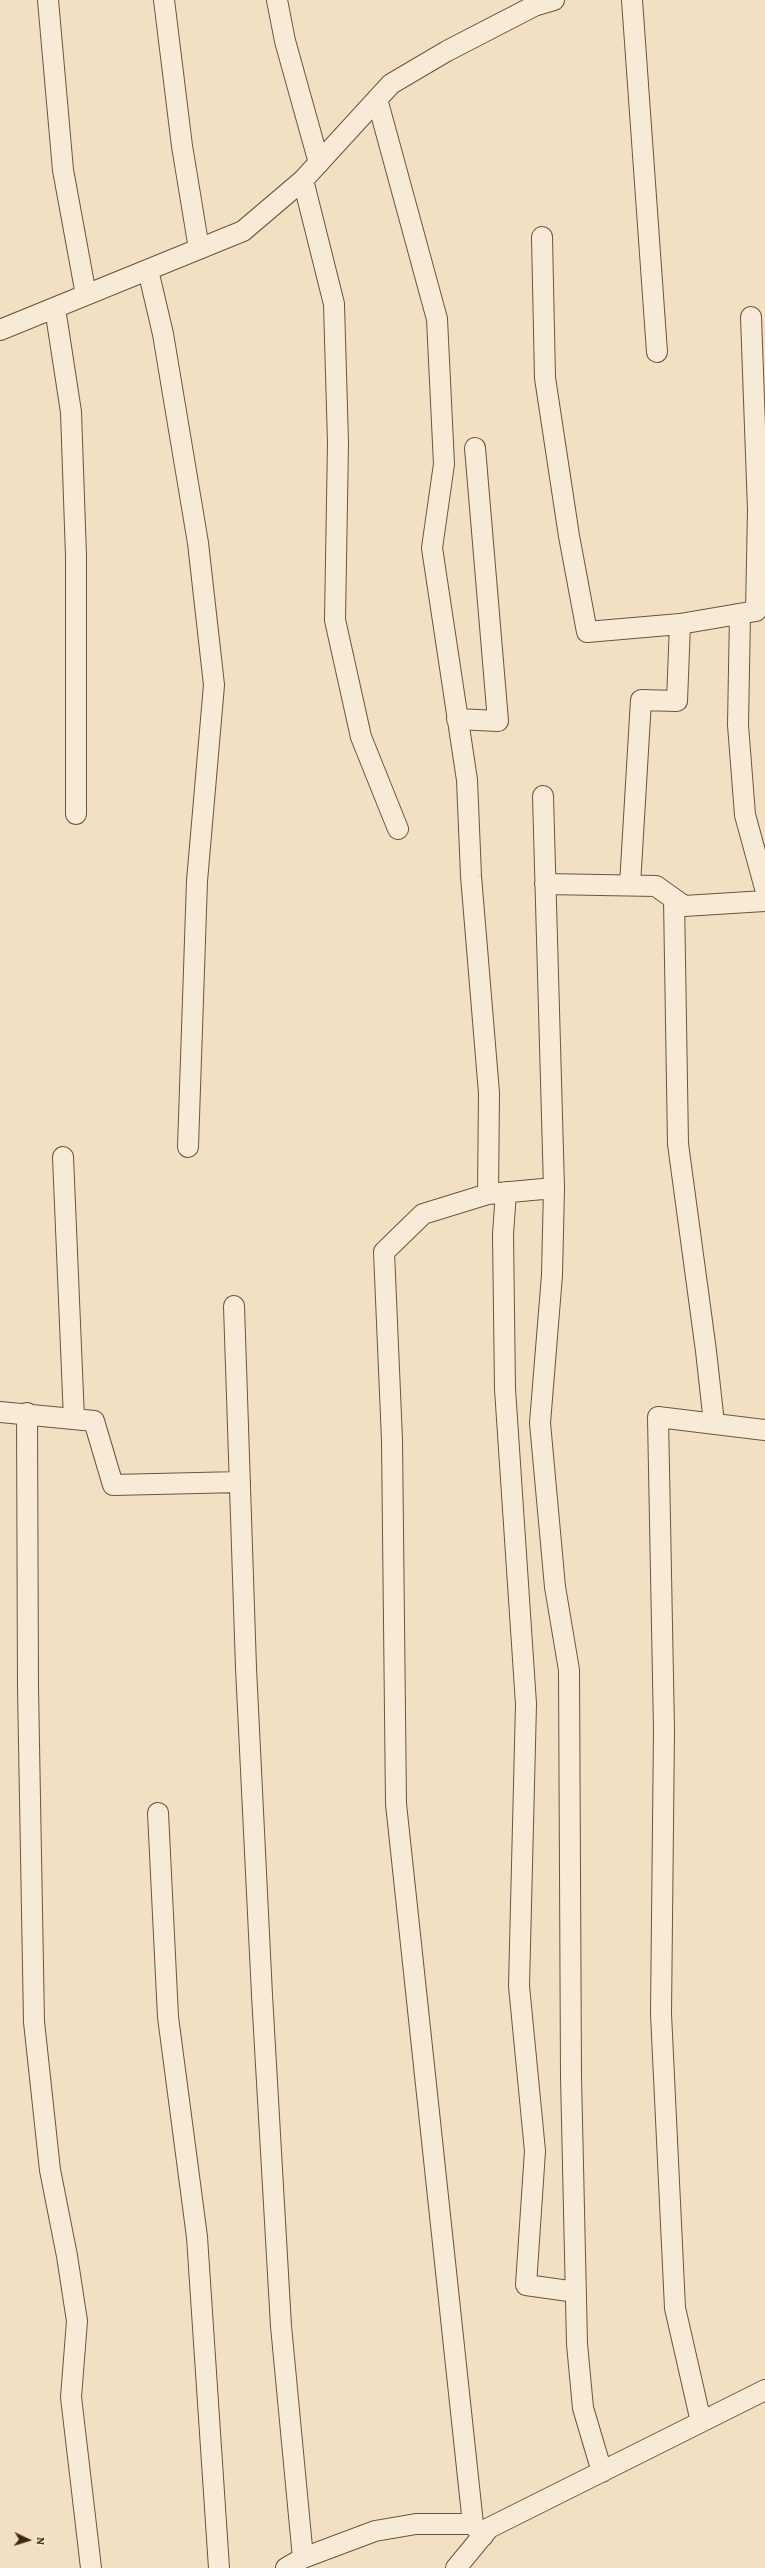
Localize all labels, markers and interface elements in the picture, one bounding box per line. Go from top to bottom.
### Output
north arrow [8,2520,48,2560]
text: N [33,2536,48,2545]

